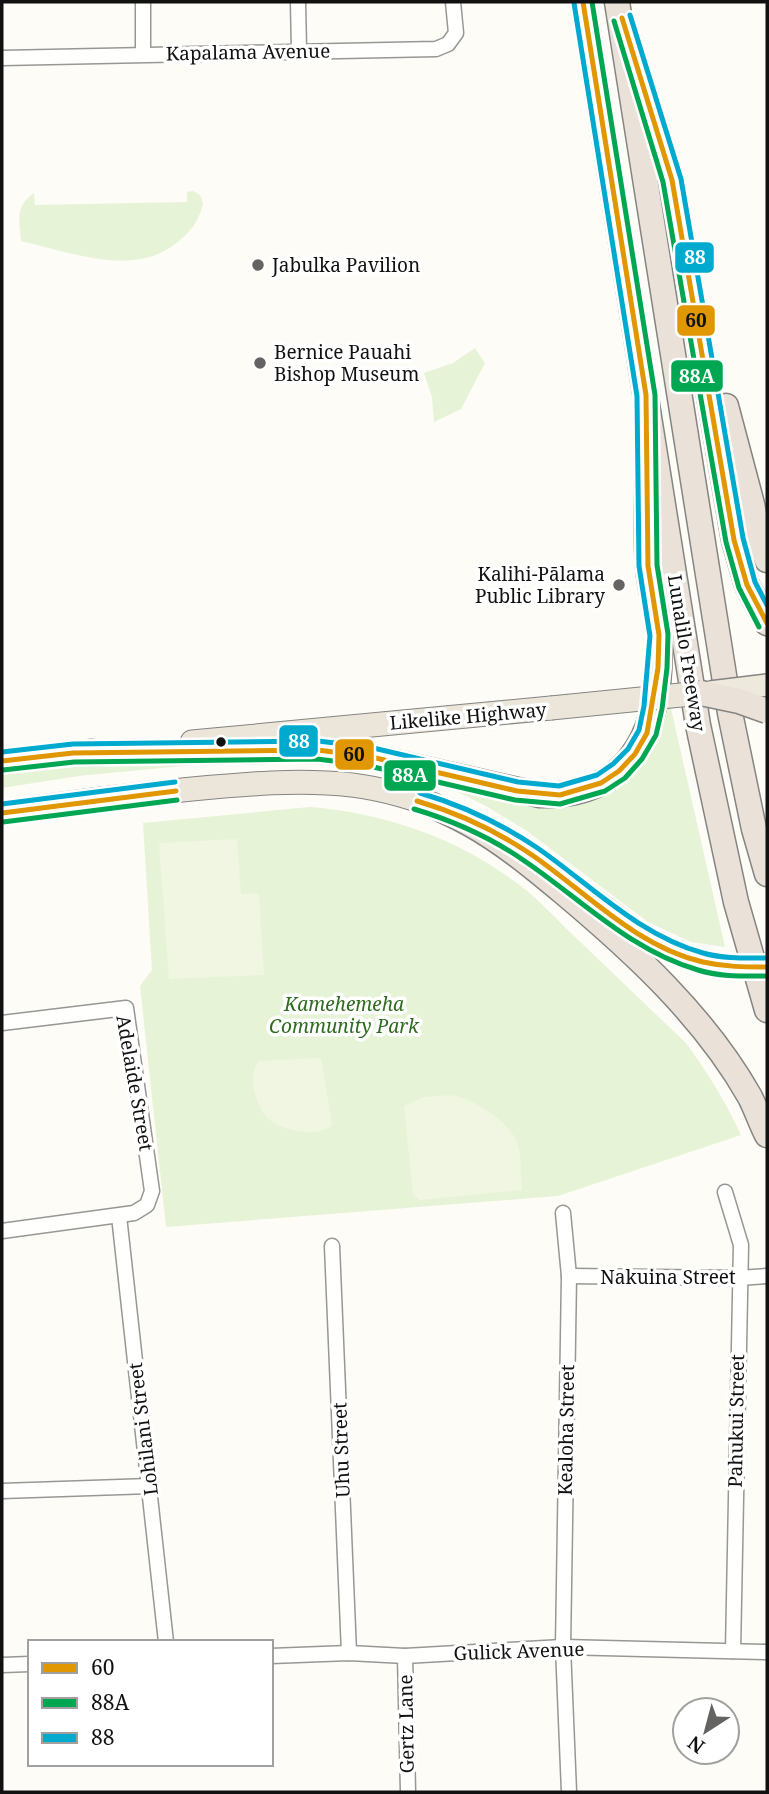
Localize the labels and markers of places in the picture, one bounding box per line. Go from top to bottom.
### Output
place label: Jabulka Pavilion [271,252,420,278]
marker: Jabulka Pavilion [250,257,266,273]
place label: Bernice Pauahi Bishop Museum [274,339,419,387]
marker: Bernice Pauahi Bishop Museum [252,355,268,371]
place label: Kalihi-Pālama Public Library [475,561,605,609]
marker: Kalihi-Pālama Public Library [611,577,627,593]
unlabelled marker [214,735,228,749]

